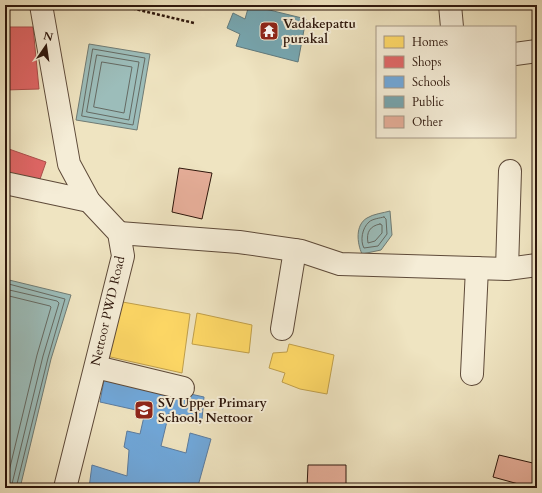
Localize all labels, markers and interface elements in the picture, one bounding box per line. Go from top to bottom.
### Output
place label: Vadakepattu purakal [283,15,356,48]
temple icon: Vadakepattu purakal [258,20,280,42]
north arrow [26,26,66,66]
legend [376,26,516,138]
text: N [42,28,55,45]
text: Homes [412,34,448,50]
text: Shops [412,54,441,70]
text: Schools [412,74,450,90]
text: Public [412,94,445,110]
text: Other [412,114,443,130]
street label: Nettoor PWD Road [87,254,129,368]
place label: SV Upper Primary School, Nettoor [158,394,267,427]
school or university icon: SV Upper Primary School, Nettoor [133,399,155,421]

